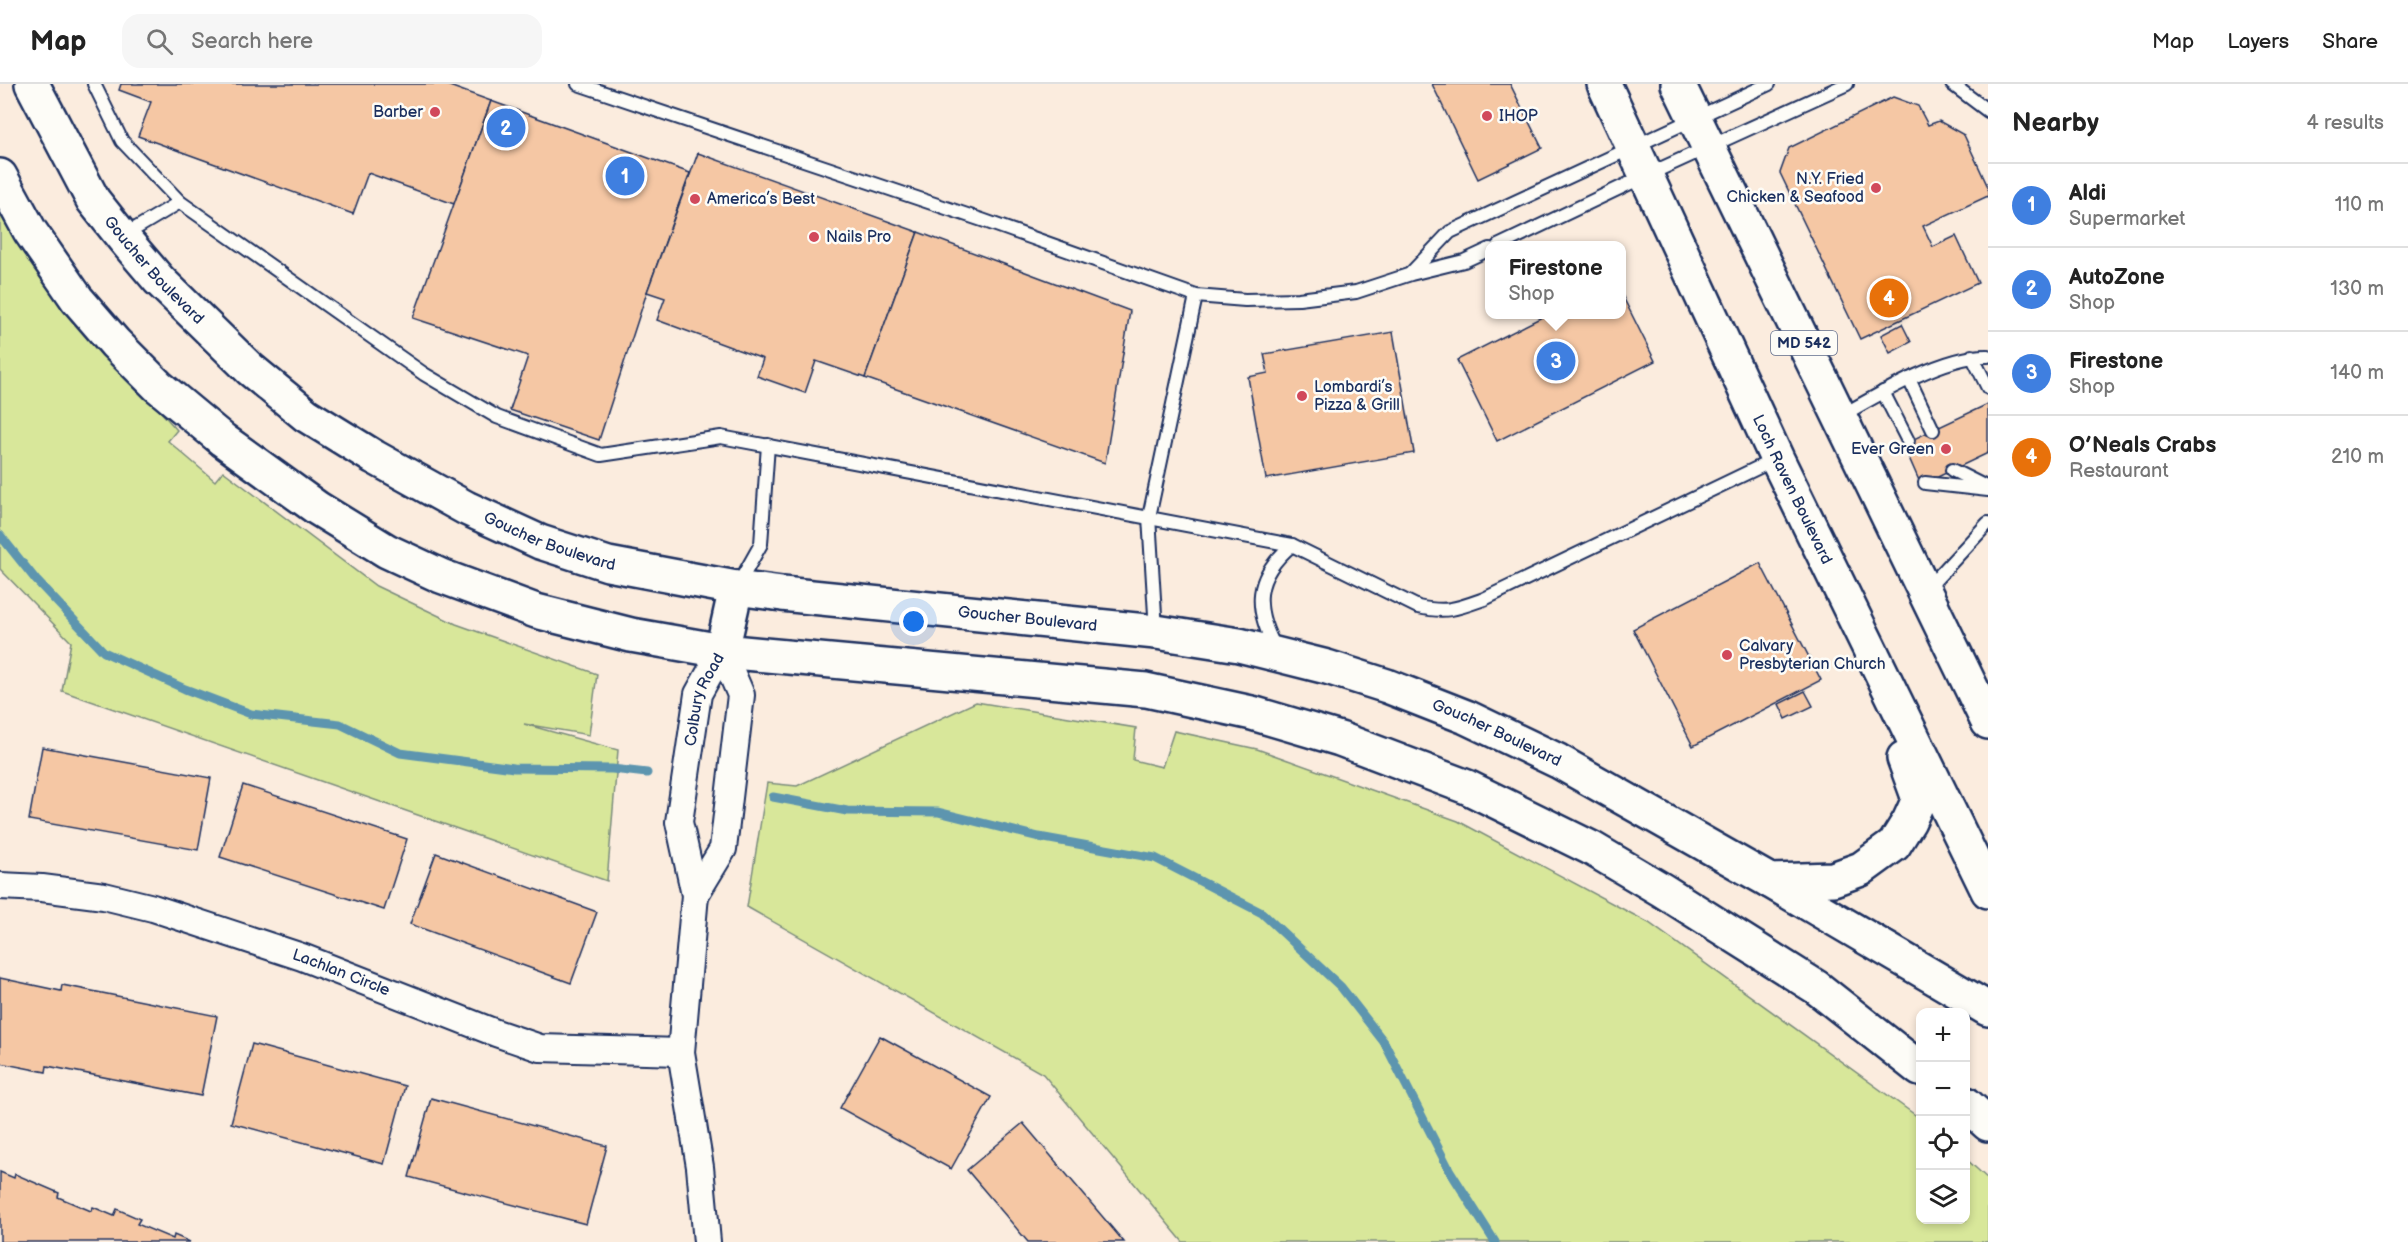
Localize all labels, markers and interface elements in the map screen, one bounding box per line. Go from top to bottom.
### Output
search box [122,14,542,68]
text: Map [30,25,86,58]
icon: search [143,25,176,58]
text: Search here [191,28,313,55]
text: Map [2152,29,2194,54]
text: Layers [2227,29,2289,54]
text: Share [2322,29,2378,54]
place label: Barber [373,103,423,122]
marker: Barber [428,105,442,119]
pin: 2 [486,106,526,150]
place label: IHOP [1499,107,1538,126]
text: Nearby [2012,108,2099,139]
marker: IHOP [1480,109,1494,123]
text: 4 results [2306,111,2384,135]
pin: 1 [606,154,644,199]
place label: N.Y. Fried Chicken & Seafood [1727,170,1864,207]
text: Aldi [2069,180,2106,207]
marker: N.Y. Fried Chicken & Seafood [1869,181,1883,195]
place label: America’s Best [707,190,815,209]
marker: America’s Best [688,192,702,206]
text: 1 [2027,193,2036,217]
text: 110 m [2335,193,2384,217]
text: Supermarket [2069,207,2185,231]
street label: Goucher Boulevard [100,212,208,328]
place label: Nails Pro [826,228,891,247]
marker: Nails Pro [807,230,821,244]
popup [1485,241,1626,319]
text: Firestone [1508,255,1603,282]
text: AutoZone [2069,264,2165,291]
pin: 4 [1870,276,1908,320]
text: 2 [2026,277,2037,301]
text: 130 m [2330,277,2384,301]
text: Shop [1508,282,1555,306]
text: Shop [2069,291,2115,315]
road number: MD 542 [1771,331,1837,355]
pin: 3 [1536,338,1576,384]
text: Firestone [2069,348,2163,375]
text: 3 [2026,361,2037,385]
text: 140 m [2330,361,2384,385]
text: Shop [2069,375,2115,399]
place label: Lombardi’s Pizza & Grill [1314,378,1400,415]
marker: Lombardi’s Pizza & Grill [1295,389,1309,403]
street label: Loch Raven Boulevard [1748,412,1836,567]
text: O’Neals Crabs [2069,432,2216,459]
place label: Ever Green [1851,440,1934,459]
marker: Ever Green [1939,442,1953,456]
text: 4 [2026,445,2037,469]
text: 210 m [2331,445,2384,469]
text: Restaurant [2069,459,2169,483]
street label: Goucher Boulevard [481,508,617,575]
street label: Goucher Boulevard [957,602,1098,635]
your location [899,607,928,636]
place label: Calvary Presbyterian Church [1739,637,1886,674]
marker: Calvary Presbyterian Church [1720,648,1734,662]
street label: Colbury Road [681,650,728,747]
street label: Goucher Boulevard [1429,695,1564,771]
street label: Lachlan Circle [290,945,393,1000]
map controls [1916,1008,1970,1224]
button: + [1916,1008,1970,1062]
button: − [1916,1062,1970,1116]
button: locate [1916,1116,1970,1170]
button: layers [1916,1170,1970,1224]

